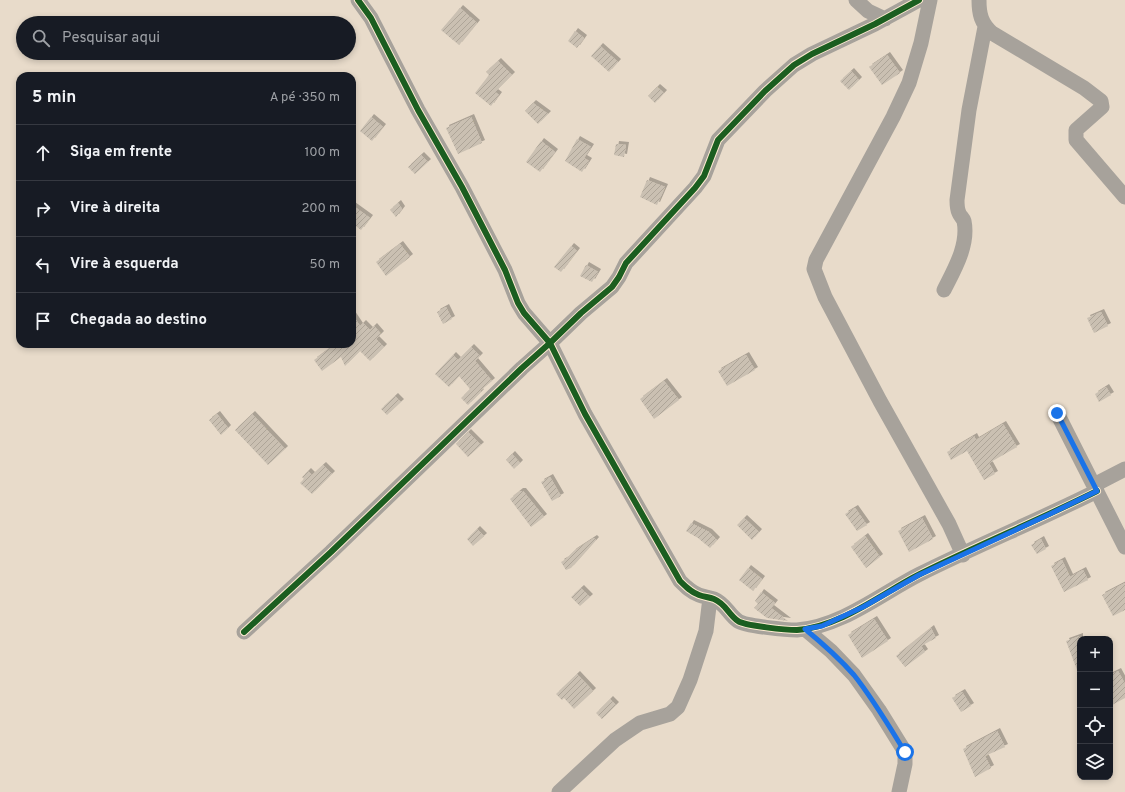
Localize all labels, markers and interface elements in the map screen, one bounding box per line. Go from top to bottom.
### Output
search box [16,16,356,60]
icon: search [30,27,52,49]
text: Pesquisar aqui [62,29,160,48]
text: 5 min [32,87,76,109]
text: A pé · 350 m [270,90,340,106]
icon: ahead [32,142,54,164]
text: Siga em frente [70,143,172,162]
text: 100 m [304,145,340,161]
icon: right [32,198,54,220]
text: Vire à direita [70,199,160,218]
text: 200 m [301,201,340,217]
icon: left [32,254,54,276]
text: Vire à esquerda [70,255,179,274]
text: 50 m [310,257,340,273]
icon: arrive [32,310,54,332]
text: Chegada ao destino [70,311,207,330]
route end [1048,404,1066,422]
map controls [1077,636,1113,780]
button: + [1077,636,1113,672]
button: − [1077,672,1113,708]
button: locate [1077,708,1113,744]
route start [896,743,914,761]
button: layers [1077,744,1113,780]

